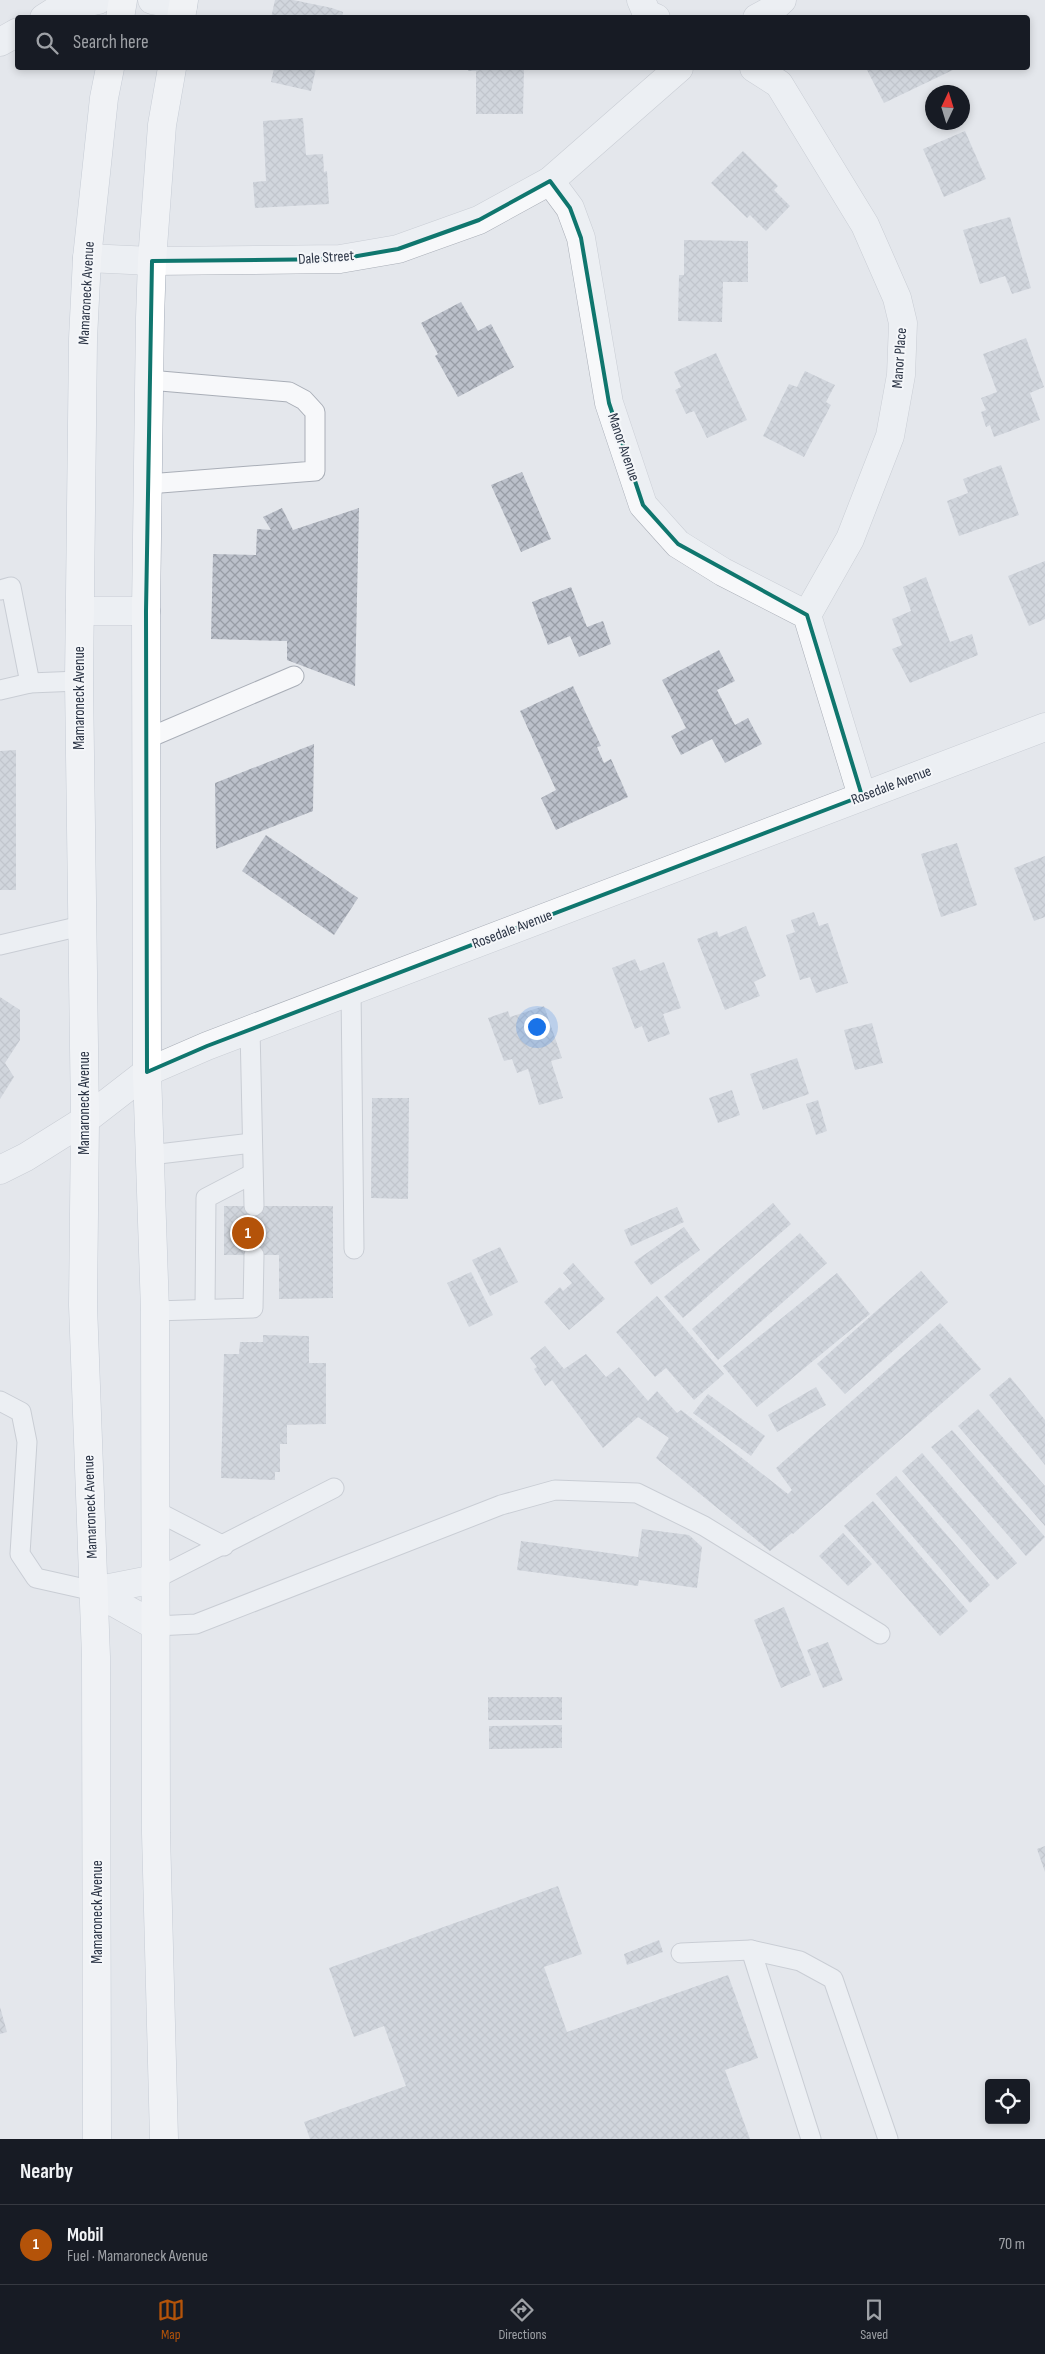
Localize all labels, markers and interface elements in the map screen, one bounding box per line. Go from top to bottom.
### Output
search box [15,15,1030,70]
icon: search [33,29,61,57]
text: Search here [73,31,149,54]
north arrow [925,85,970,130]
street label: Mamaroneck Avenue [74,241,99,345]
street label: Dale Street [297,246,355,269]
street label: Manor Place [888,327,911,389]
street label: Manor Avenue [603,411,644,484]
street label: Mamaroneck Avenue [70,646,89,750]
street label: Rosedale Avenue [848,761,934,809]
street label: Rosedale Avenue [469,905,555,953]
your location [524,1014,550,1040]
street label: Mamaroneck Avenue [75,1051,94,1155]
pin: 1 [232,1214,264,1252]
street label: Mamaroneck Avenue [79,1455,102,1559]
street label: Mamaroneck Avenue [88,1860,107,1964]
map controls [985,2079,1030,2124]
button: locate [985,2079,1030,2124]
text: Nearby [20,2159,73,2184]
text: Mobil [67,2224,103,2247]
text: 1 [33,2235,39,2254]
text: 70 m [999,2235,1025,2254]
text: Fuel · Mamaroneck Avenue [67,2247,208,2266]
tab: Map [157,2296,185,2343]
tab: Directions [498,2296,547,2343]
tab: Saved [860,2296,888,2343]

